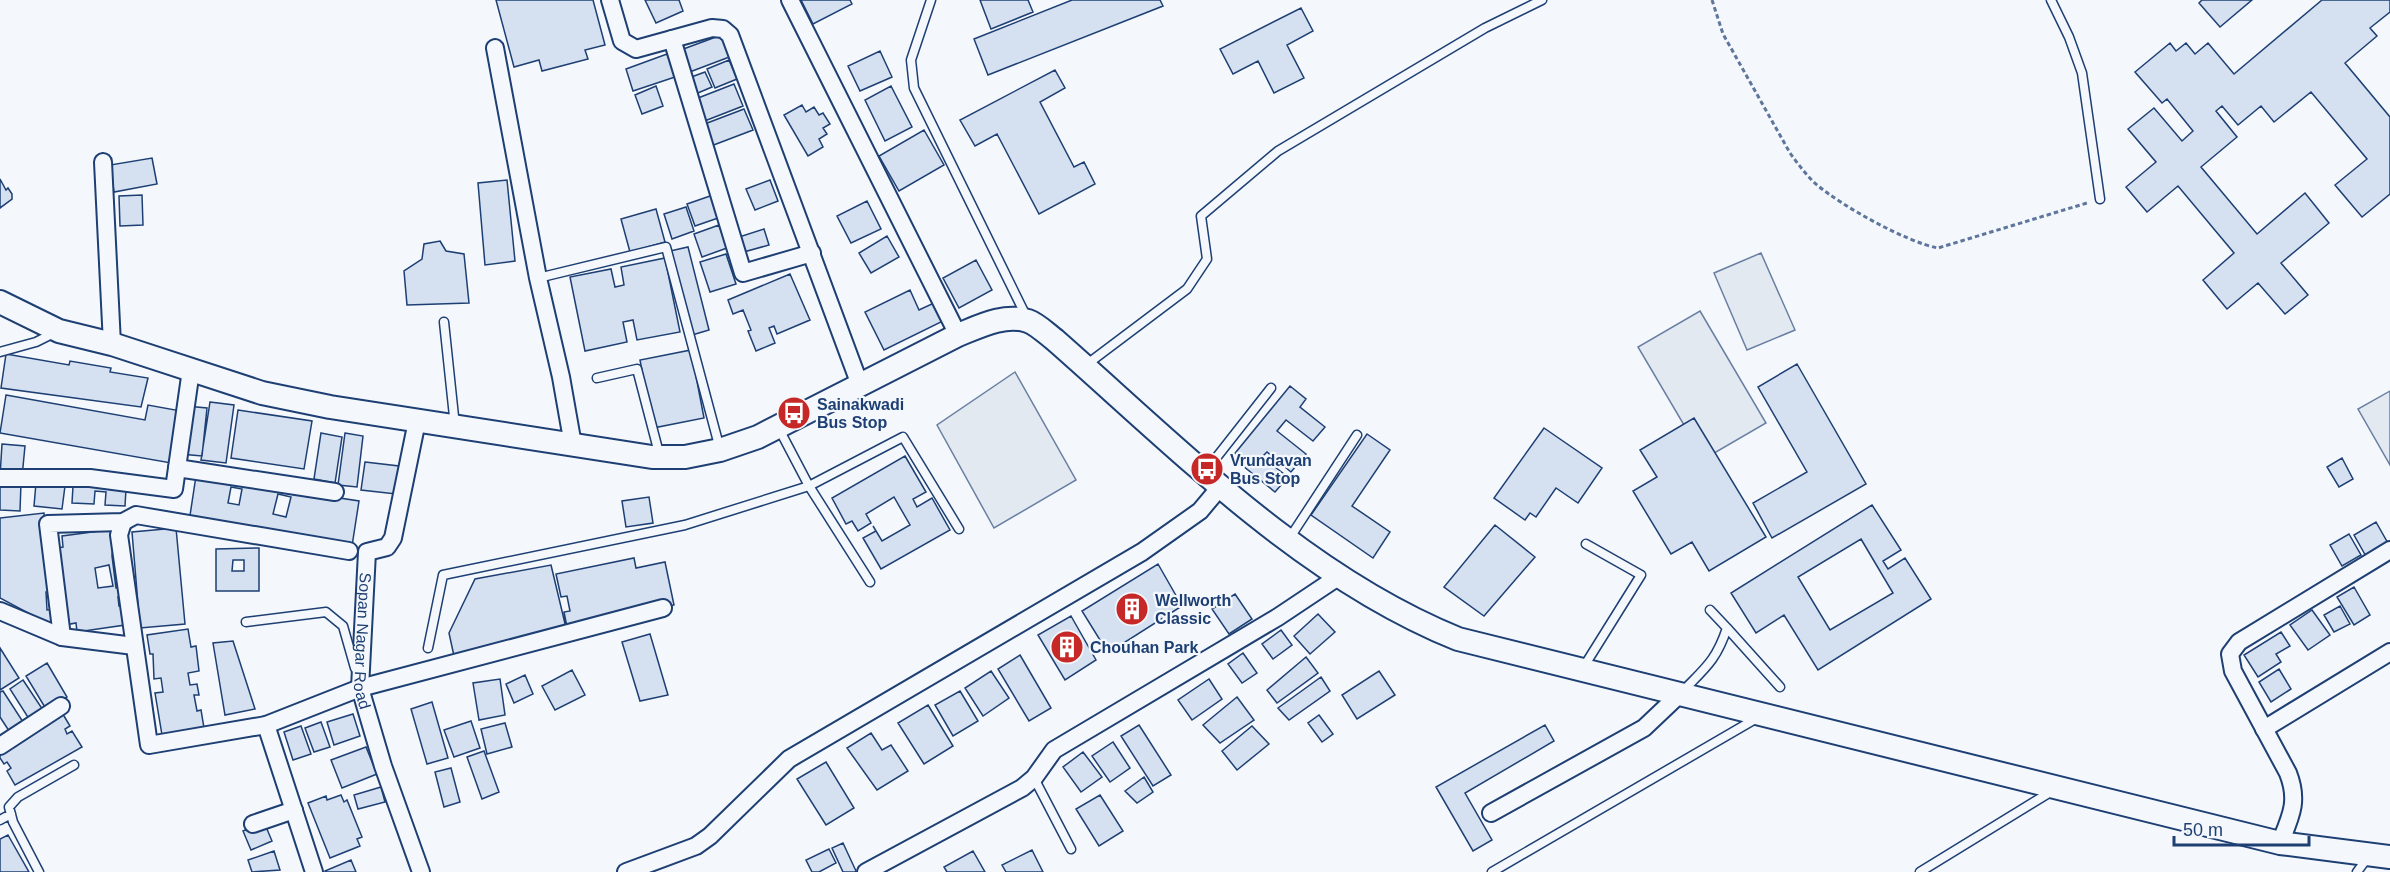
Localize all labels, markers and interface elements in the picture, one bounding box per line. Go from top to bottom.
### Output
bus stop icon: Sainakwadi Bus Stop [776,395,812,431]
place label: Sainakwadi Bus Stop [817,396,904,431]
bus stop icon: Vrundavan Bus Stop [1189,451,1225,487]
place label: Vrundavan Bus Stop [1230,452,1312,487]
street label: Sopan Nagar Road [351,572,374,711]
building icon: Wellworth Classic [1114,591,1150,627]
place label: Wellworth Classic [1155,592,1231,627]
building icon: Chouhan Park [1049,629,1085,665]
place label: Chouhan Park [1090,639,1199,656]
scale bar [2174,809,2309,847]
text: 50 m [2183,820,2223,840]

